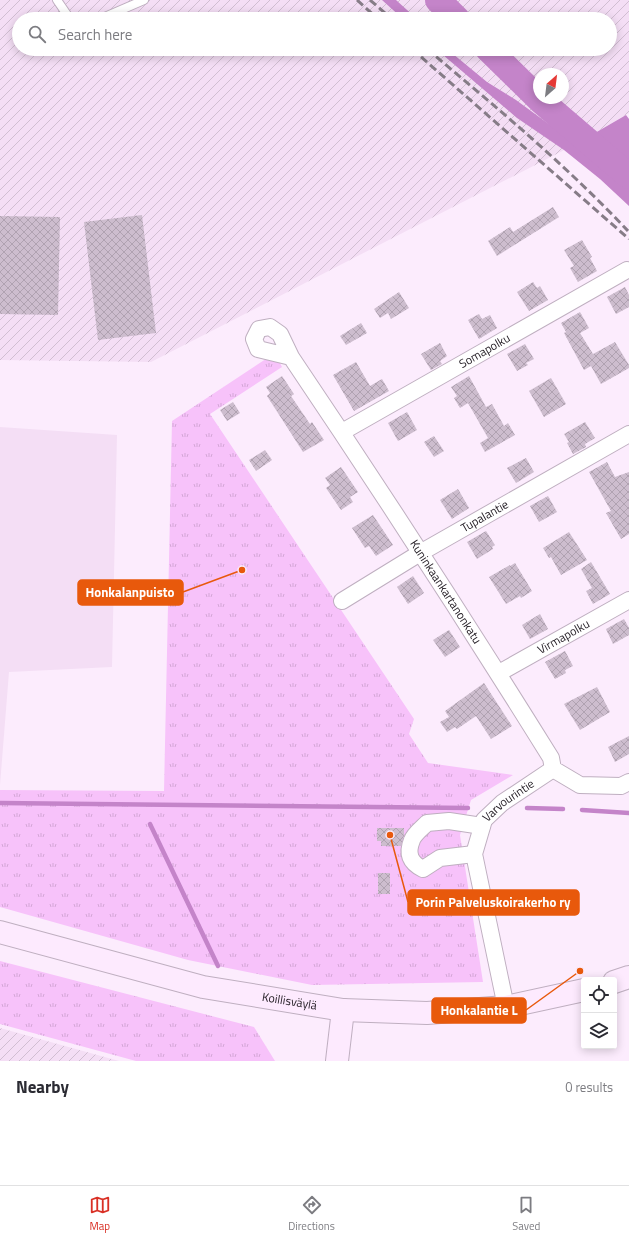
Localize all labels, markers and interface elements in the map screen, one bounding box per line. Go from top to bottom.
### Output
search box [12,12,617,56]
icon: search [26,23,48,45]
text: Search here [58,23,132,46]
north arrow [533,68,569,104]
street label: Somapolku [455,328,514,373]
street label: Tupalantie [457,495,512,537]
street label: Kuninkaankartanonkatu [405,536,487,647]
callout: Honkalanpuisto [78,580,183,605]
text: Honkalanpuisto [86,582,175,602]
street label: Virmapolku [534,614,593,659]
street label: Varvourintie [478,774,538,826]
callout: Porin Palveluskoirakerho ry [408,890,579,915]
text: Porin Palveluskoirakerho ry [415,892,571,912]
map controls [581,977,617,1049]
button: locate [581,977,617,1013]
street label: Koillisväylä [261,987,319,1015]
callout: Honkalantie L [432,998,526,1023]
text: Honkalantie L [440,1000,518,1020]
button: layers [581,1013,617,1049]
text: Nearby [16,1074,69,1100]
text: 0 results [565,1077,613,1097]
tab: Map [89,1194,111,1234]
tab: Directions [288,1194,335,1234]
tab: Saved [512,1194,540,1234]

